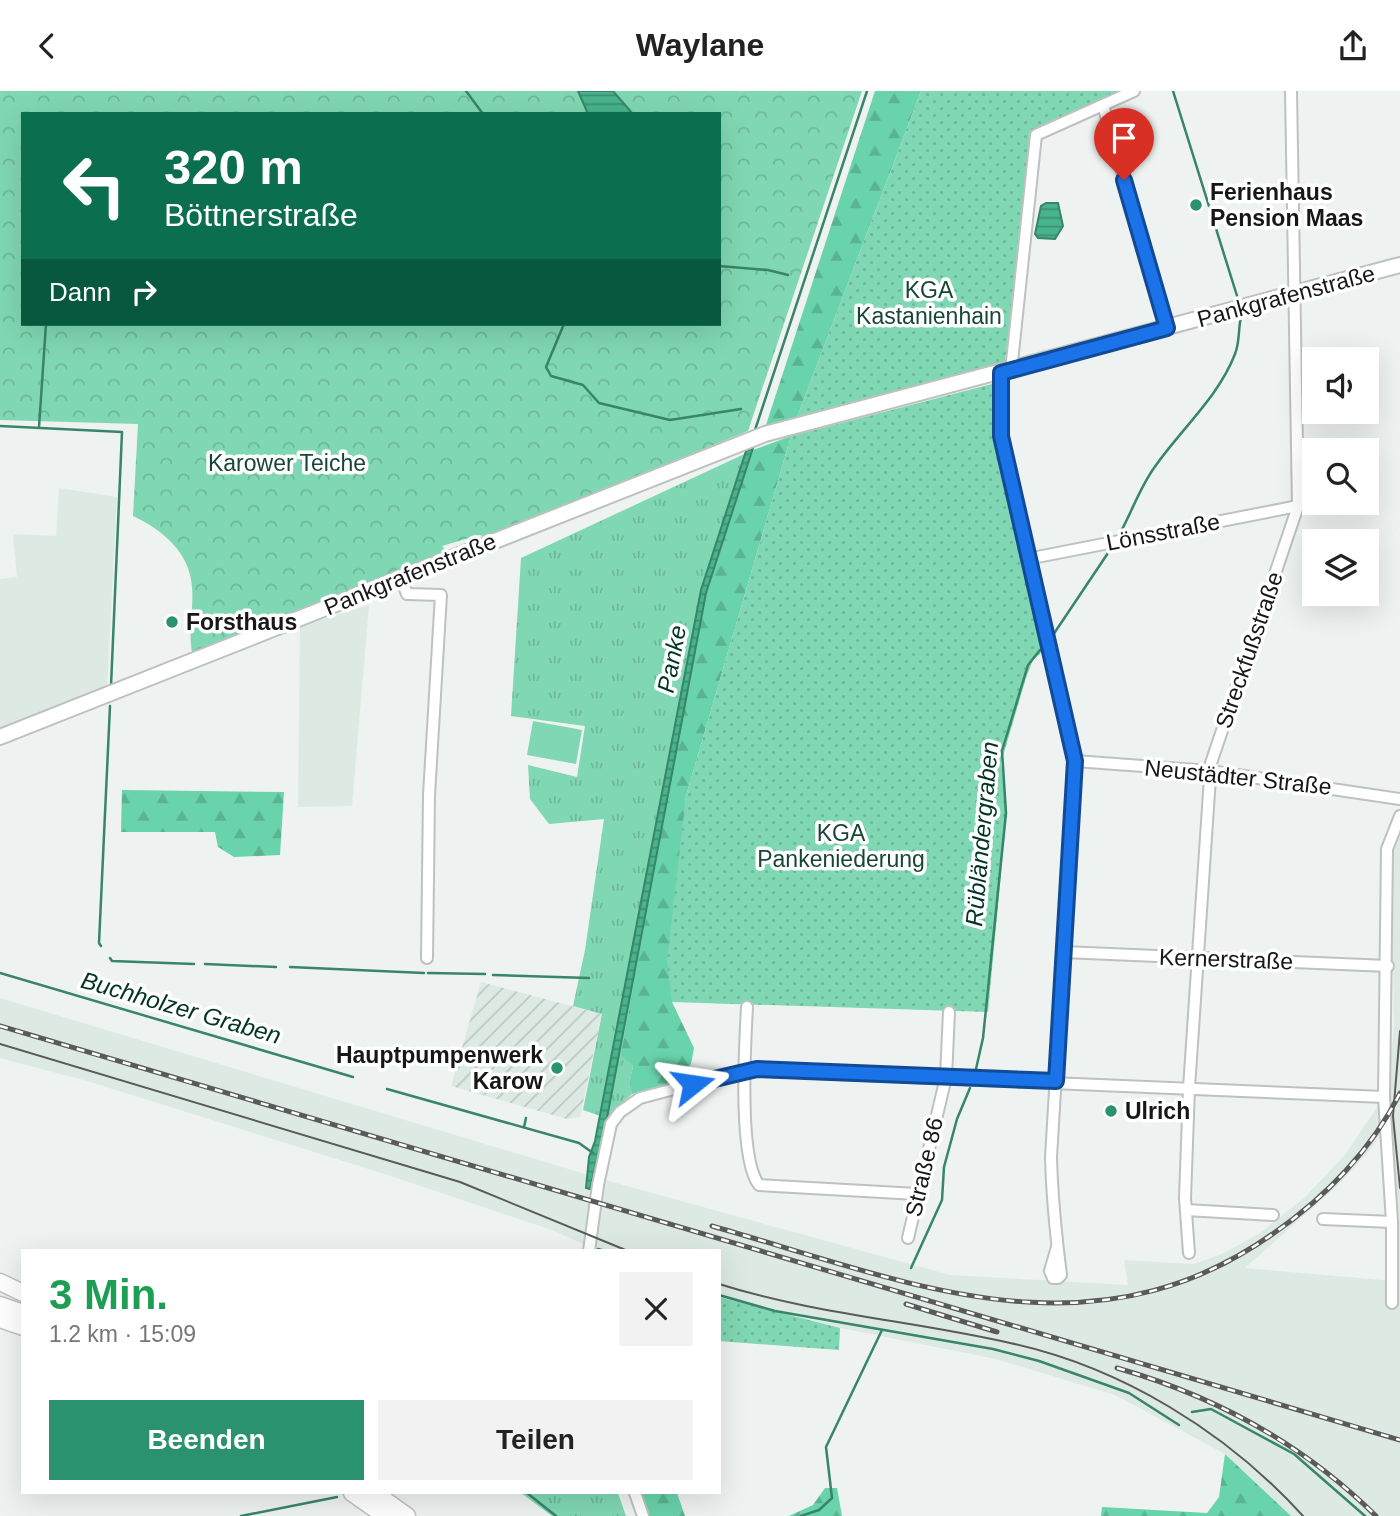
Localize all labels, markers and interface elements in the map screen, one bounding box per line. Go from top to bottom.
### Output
icon: back [28,27,66,65]
text: Waylane [636,27,764,63]
icon: share [1334,27,1372,65]
pin [1094,108,1154,180]
icon: arrive [1105,119,1143,157]
icon: left [49,140,140,231]
text: 320 m [164,140,303,194]
place label: Ferienhaus Pension Maas [1210,179,1363,231]
text: Böttnerstraße [164,197,358,233]
marker: Ferienhaus Pension Maas [1188,197,1204,213]
street label: Pankgrafenstraße [1194,260,1378,332]
icon: right [125,273,163,311]
text: Dann [49,277,111,307]
park label: KGA Kastanienhain [856,277,1002,329]
map controls [1302,347,1379,606]
button: sound [1302,347,1379,424]
button: search [1302,438,1379,515]
park label: Karower Teiche [208,450,366,476]
street label: Lönsstraße [1104,508,1222,556]
street label: Pankgrafenstraße [320,528,500,620]
button: layers [1302,529,1379,606]
street label: Streckfußstraße [1210,568,1288,732]
place label: Forsthaus [186,609,297,635]
marker: Forsthaus [164,614,180,630]
water label: Panke [652,623,691,695]
water label: Rübländergraben [960,740,1003,928]
street label: Neustädter Straße [1143,754,1333,800]
park label: KGA Pankeniederung [757,820,925,872]
street label: Kernerstraße [1158,944,1294,974]
water label: Buchholzer Graben [78,966,284,1049]
place label: Hauptpumpenwerk Karow [336,1042,543,1094]
position arrow [656,1047,730,1121]
marker: Hauptpumpenwerk Karow [549,1060,565,1076]
place label: Ulrich [1125,1098,1190,1124]
marker: Ulrich [1103,1103,1119,1119]
street label: Straße 86 [900,1115,948,1219]
text: 3 Min. [49,1271,168,1318]
button: close [619,1272,693,1346]
text: 1.2 km · 15:09 [49,1321,196,1347]
button: Beenden [49,1400,364,1480]
button: Teilen [378,1400,693,1480]

